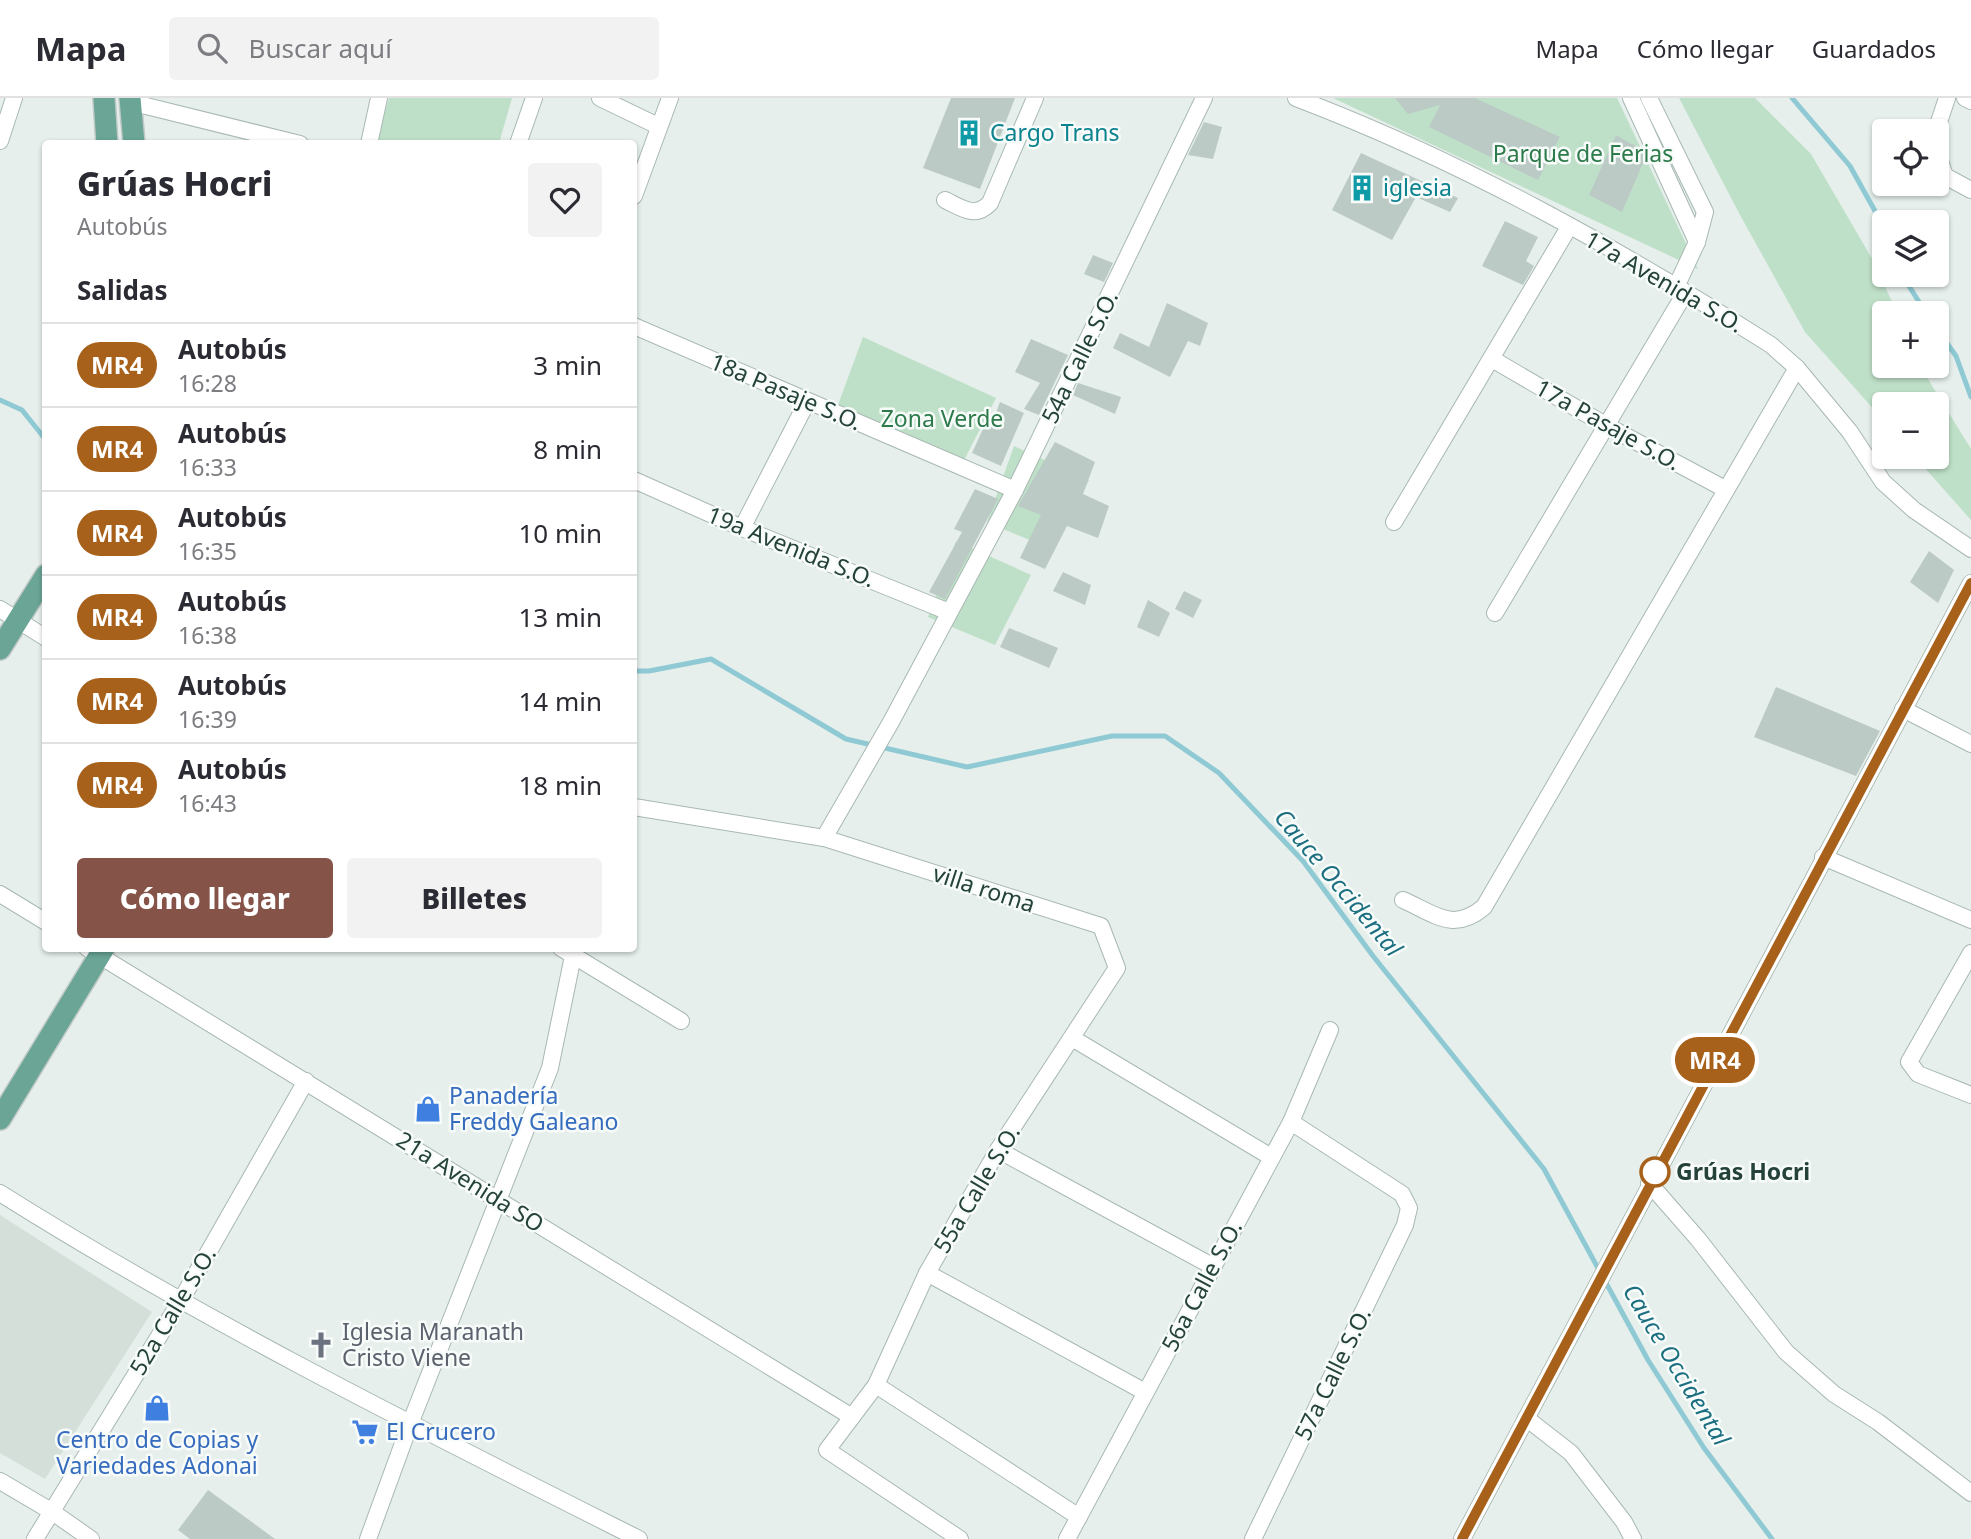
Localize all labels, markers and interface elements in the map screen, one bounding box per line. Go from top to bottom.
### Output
search box [169,17,659,80]
text: Mapa [35,26,127,71]
icon: search [193,29,231,67]
text: Buscar aquí [249,30,392,66]
text: Mapa [1535,32,1599,65]
text: Cómo llegar [1637,32,1774,65]
text: Guardados [1812,32,1936,65]
place label: Cargo Trans [990,116,1120,148]
building icon: Cargo Trans [954,118,984,148]
map controls [1872,119,1949,469]
button: locate [1872,119,1949,196]
park label: Parque de Ferias [1493,137,1673,169]
text: Grúas Hocri [77,161,272,206]
button: heart [528,163,602,237]
place label: iglesia [1383,171,1452,203]
building icon: iglesia [1347,173,1377,203]
text: Autobús [77,210,168,242]
button: layers [1872,210,1949,287]
street label: 17a Avenida S.O. [1579,223,1750,340]
text: Salidas [77,272,167,308]
street label: 54a Calle S.O. [1033,285,1125,428]
button: + [1872,301,1949,378]
text: Autobús [178,331,287,367]
street label: 18a Pasaje S.O. [706,345,867,437]
text: 3 min [533,347,602,383]
text: MR4 [91,348,143,381]
text: 16:28 [178,367,237,399]
street label: 17a Pasaje S.O. [1530,371,1687,477]
button: − [1872,392,1949,469]
park label: Zona Verde [881,402,1003,434]
text: Autobús [178,415,287,451]
text: 8 min [533,431,602,467]
text: MR4 [91,432,143,465]
text: 16:33 [178,451,237,483]
street label: 19a Avenida S.O. [703,498,880,594]
text: Autobús [178,499,287,535]
text: 10 min [518,515,602,551]
text: MR4 [91,516,143,549]
text: 16:35 [178,535,237,567]
text: Autobús [178,583,287,619]
text: 13 min [518,599,602,635]
text: MR4 [91,600,143,633]
text: 16:38 [178,619,237,651]
text: Autobús [178,667,287,703]
text: 14 min [518,683,602,719]
text: MR4 [91,684,143,717]
text: 16:39 [178,703,237,735]
text: Autobús [178,751,287,787]
text: 18 min [518,767,602,803]
text: MR4 [91,768,143,801]
text: 16:43 [178,787,237,819]
water label: Cauce Occidental [1268,801,1411,964]
street label: villa roma [929,856,1040,920]
button: Cómo llegar [77,858,333,938]
button: Billetes [347,858,602,938]
line badge: MR4 [1675,1037,1755,1083]
text: MR4 [1689,1043,1741,1076]
place label: Panadería Freddy Galeano [449,1079,619,1137]
shop icon: Panadería Freddy Galeano [413,1094,443,1124]
street label: 55a Calle S.O. [925,1118,1027,1259]
street label: 21a Avenida SO [391,1123,550,1239]
place label: Grúas Hocri [1676,1155,1810,1187]
marker: Grúas Hocri [1640,1157,1670,1187]
street label: 56a Calle S.O. [1153,1214,1249,1357]
street label: 52a Calle S.O. [121,1240,223,1381]
water label: Cauce Occidental [1616,1277,1739,1452]
street label: 57a Calle S.O. [1286,1302,1378,1445]
place label: Iglesia Maranath Cristo Viene [342,1315,524,1373]
church icon: Iglesia Maranath Cristo Viene [306,1330,336,1360]
shop icon: Centro de Copias y Variedades Adonai [142,1393,172,1423]
place label: El Crucero [386,1415,496,1447]
supermarket icon: El Crucero [350,1417,380,1447]
place label: Centro de Copias y Variedades Adonai [56,1423,258,1481]

